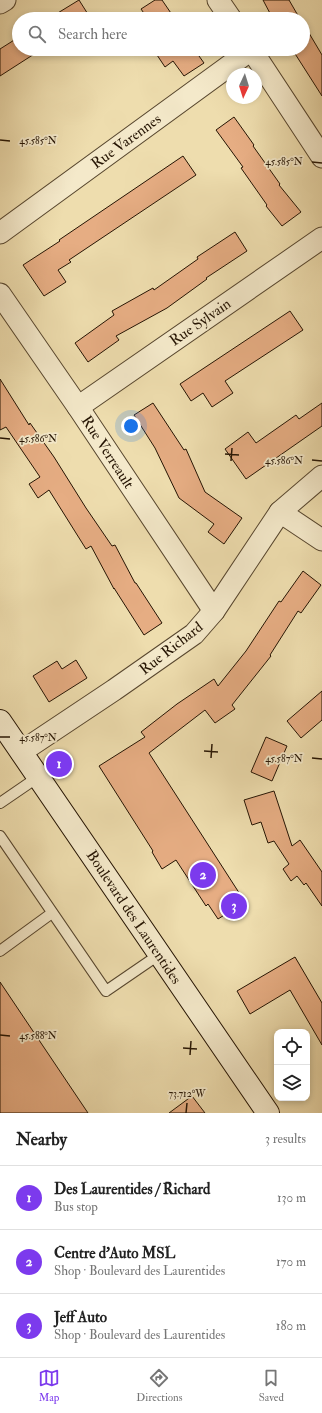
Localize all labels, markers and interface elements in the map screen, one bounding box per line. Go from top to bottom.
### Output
search box [12,12,310,56]
icon: search [26,23,48,45]
text: Search here [58,25,127,44]
north arrow [226,68,262,104]
street label: Rue Varennes [88,110,165,173]
text: 45.585°N [19,135,57,147]
text: 45.585°N [265,156,303,168]
street label: Rue Sylvain [166,294,235,350]
street label: Rue Verreault [77,412,138,493]
your location [121,416,141,436]
text: 45.586°N [19,433,57,445]
text: 45.586°N [265,455,303,467]
street label: Rue Richard [136,617,207,679]
text: 45.587°N [19,732,57,744]
pin: 1 [46,749,72,779]
text: 45.587°N [265,753,303,765]
street label: Boulevard des Laurentides [82,847,185,988]
pin: 2 [190,860,216,890]
pin: 3 [221,891,247,921]
map controls [274,1029,310,1101]
button: locate [274,1029,310,1065]
text: 45.588°N [19,1030,57,1042]
button: layers [274,1065,310,1101]
text: 73.712°W [169,1088,206,1100]
text: Nearby [16,1129,67,1150]
text: 3 results [265,1131,306,1147]
text: Des Laurentides / Richard [54,1180,210,1199]
text: 1 [27,1190,31,1206]
text: 130 m [277,1190,306,1206]
text: Bus stop [54,1199,98,1215]
text: Centre d'Auto MSL [54,1244,175,1263]
text: 2 [26,1254,32,1270]
text: 170 m [276,1254,306,1270]
text: Shop · Boulevard des Laurentides [54,1263,225,1279]
text: Jeff Auto [54,1308,107,1327]
text: 3 [27,1318,32,1334]
text: 180 m [276,1318,306,1334]
text: Shop · Boulevard des Laurentides [54,1327,225,1343]
tab: Map [38,1367,60,1404]
tab: Directions [136,1367,183,1404]
tab: Saved [259,1367,284,1404]

